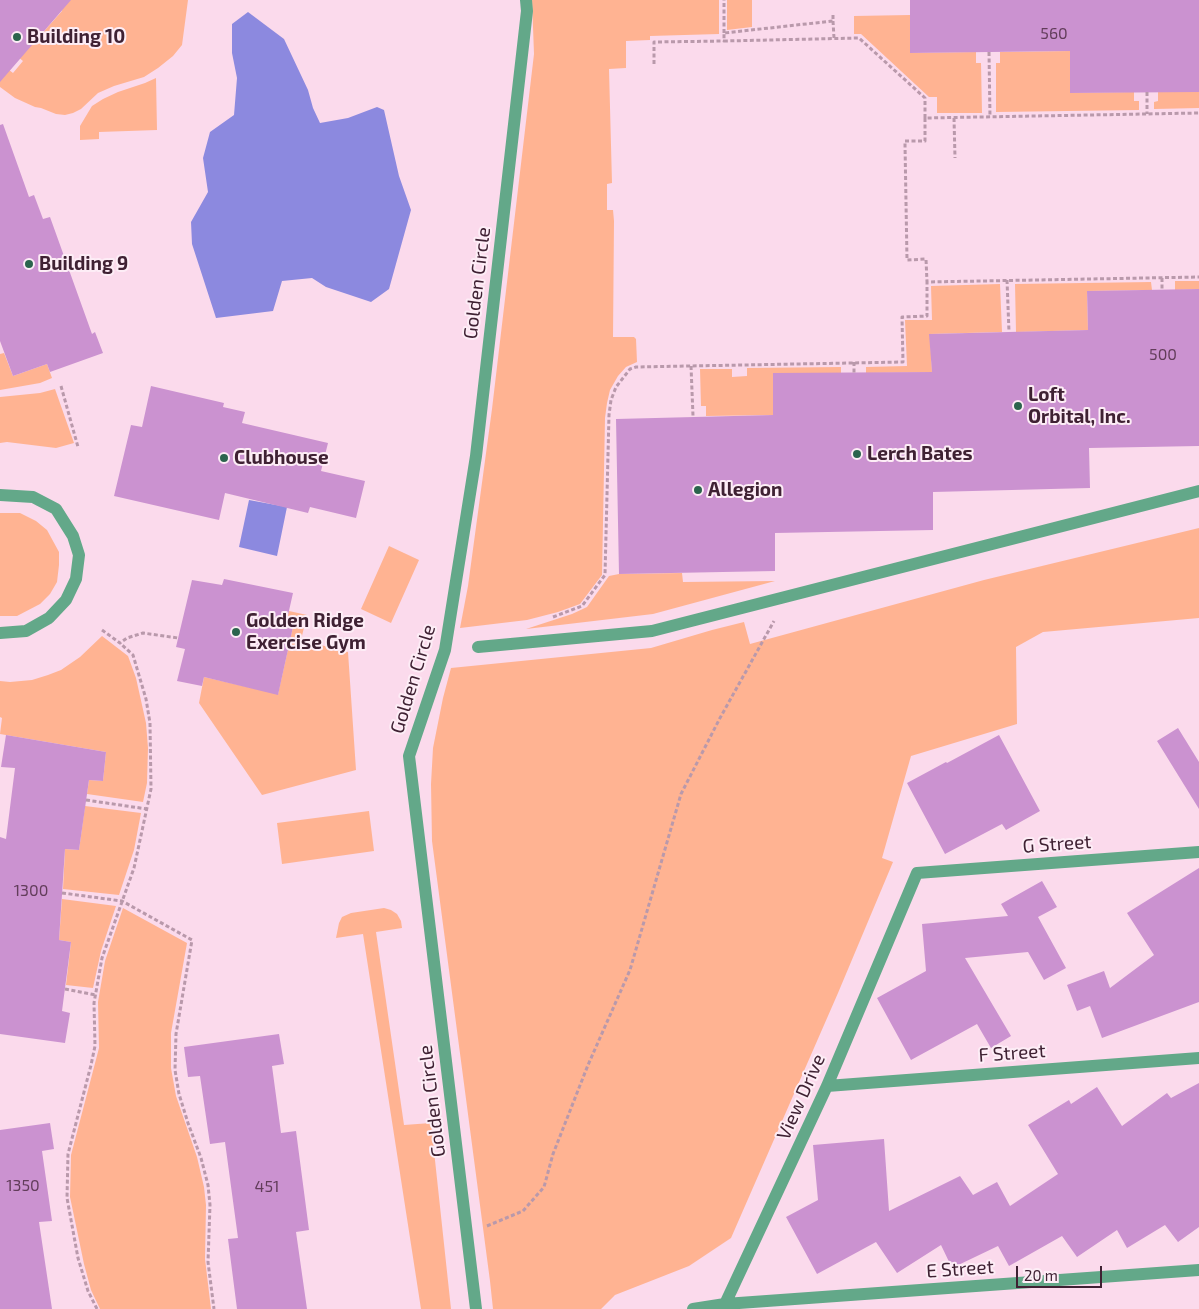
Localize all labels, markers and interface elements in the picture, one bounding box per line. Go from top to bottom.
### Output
house number: 560 [1040,24,1068,44]
place label: Building 10 [27,26,125,48]
marker: Building 10 [11,31,23,43]
street label: Golden Circle [459,226,495,340]
place label: Building 9 [39,253,128,275]
marker: Building 9 [23,258,35,270]
house number: 500 [1149,345,1177,365]
place label: Loft Orbital, Inc. [1028,384,1131,428]
marker: Loft Orbital, Inc. [1012,400,1024,412]
place label: Lerch Bates [867,443,973,465]
place label: Clubhouse [234,447,329,469]
marker: Lerch Bates [851,448,863,460]
marker: Clubhouse [218,452,230,464]
place label: Allegion [708,479,782,501]
marker: Allegion [692,484,704,496]
place label: Golden Ridge Exercise Gym [246,610,366,654]
street label: Golden Circle [386,622,440,736]
marker: Golden Ridge Exercise Gym [230,626,242,638]
street label: G Street [1022,830,1092,858]
house number: 1300 [14,881,48,901]
street label: F Street [978,1039,1046,1067]
street label: Golden Circle [414,1044,450,1158]
street label: View Drive [772,1051,830,1143]
house number: 1350 [6,1176,40,1196]
house number: 451 [255,1177,279,1197]
street label: E Street [925,1255,995,1283]
scale bar [1019,1256,1105,1288]
text: 20 m [1024,1266,1058,1284]

